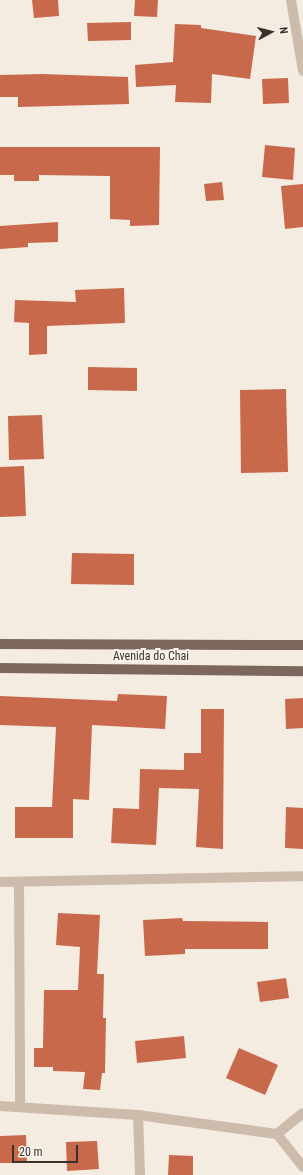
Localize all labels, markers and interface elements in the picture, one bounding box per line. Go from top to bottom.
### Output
north arrow [251,12,291,52]
text: N [277,26,290,35]
street label: Avenida do Chai [113,650,189,664]
scale bar [14,1137,80,1163]
text: 20 m [19,1145,43,1159]

